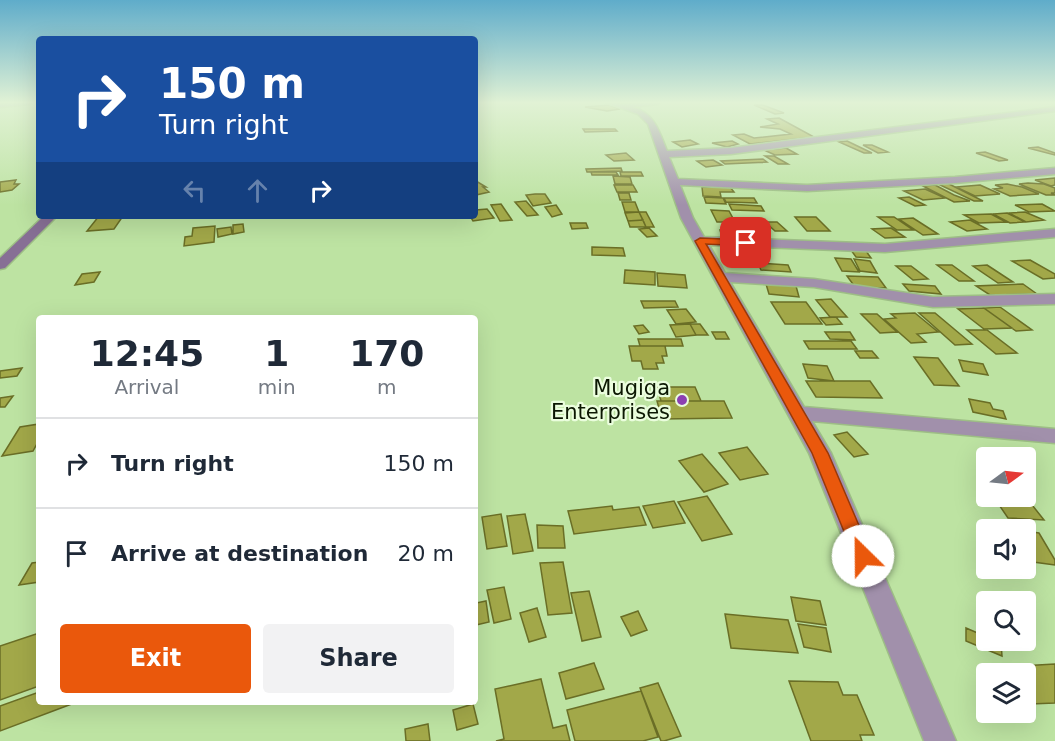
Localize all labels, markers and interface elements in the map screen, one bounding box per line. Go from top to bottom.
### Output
text: 150 m [159,59,305,108]
icon: right [60,60,138,138]
text: Turn right [159,109,288,140]
icon: left [178,174,211,207]
icon: ahead [241,174,274,207]
icon: right [304,174,337,207]
pin [720,217,771,268]
icon: arrive [729,226,762,259]
text: 12:45 [90,333,204,374]
text: 1 [264,333,289,374]
text: 170 [349,333,424,374]
text: Arrival [114,375,179,399]
text: min [258,375,296,399]
text: m [377,375,397,399]
place label: Mugiga Enterprises [551,376,670,424]
marker: Mugiga Enterprises [675,393,689,407]
icon: right [60,447,93,480]
north arrow [976,447,1036,507]
map controls [976,447,1036,723]
text: Turn right [111,451,234,476]
text: 150 m [384,451,454,476]
button: sound [976,519,1036,579]
position arrow [831,524,895,588]
icon: arrive [60,537,93,570]
text: Arrive at destination [111,541,368,566]
text: 20 m [398,541,454,566]
button: search [976,591,1036,651]
button: Exit [60,624,251,693]
button: Share [263,624,454,693]
button: layers [976,663,1036,723]

